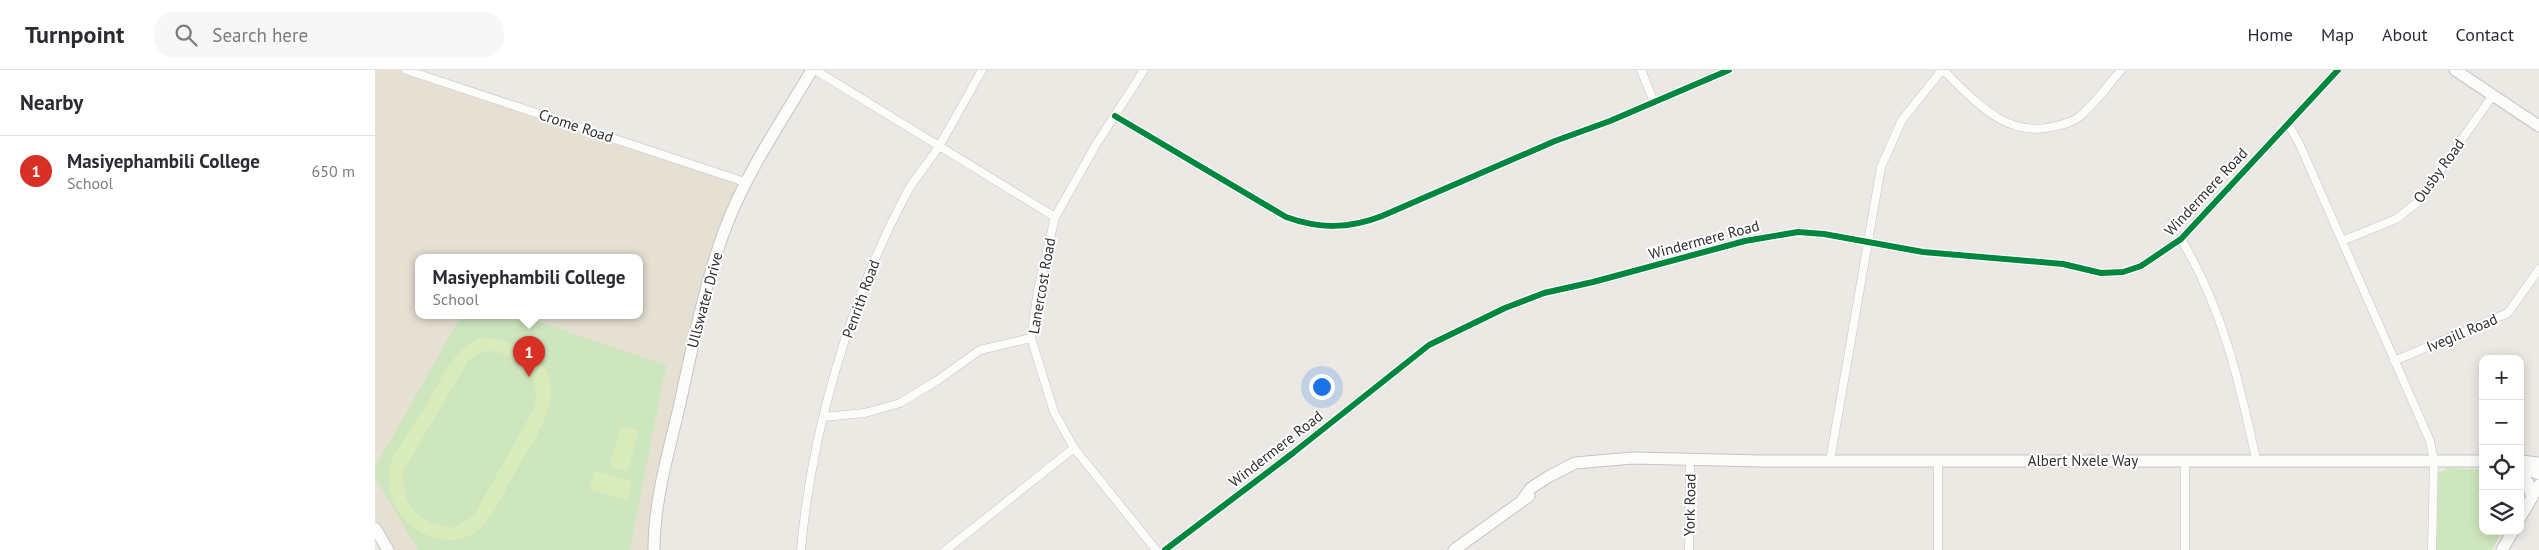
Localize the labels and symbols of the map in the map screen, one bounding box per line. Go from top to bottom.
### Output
street label: Crome Road [537,105,616,146]
street label: Ousby Road [2409,135,2468,207]
street label: Windermere Road [2160,144,2251,240]
street label: Windermere Road [1646,216,1761,263]
street label: Lanercost Road [1024,236,1059,336]
street label: Ullswater Drive [683,250,726,350]
street label: Penrith Road [838,257,883,341]
street label: Ivegill Road [2423,309,2500,356]
pin: 1 [513,336,545,377]
your location [1309,374,1335,400]
street label: Windermere Road [1225,406,1326,491]
street label: Albert Nxele Way [2028,451,2138,470]
street label: York Road [1679,473,1700,537]

